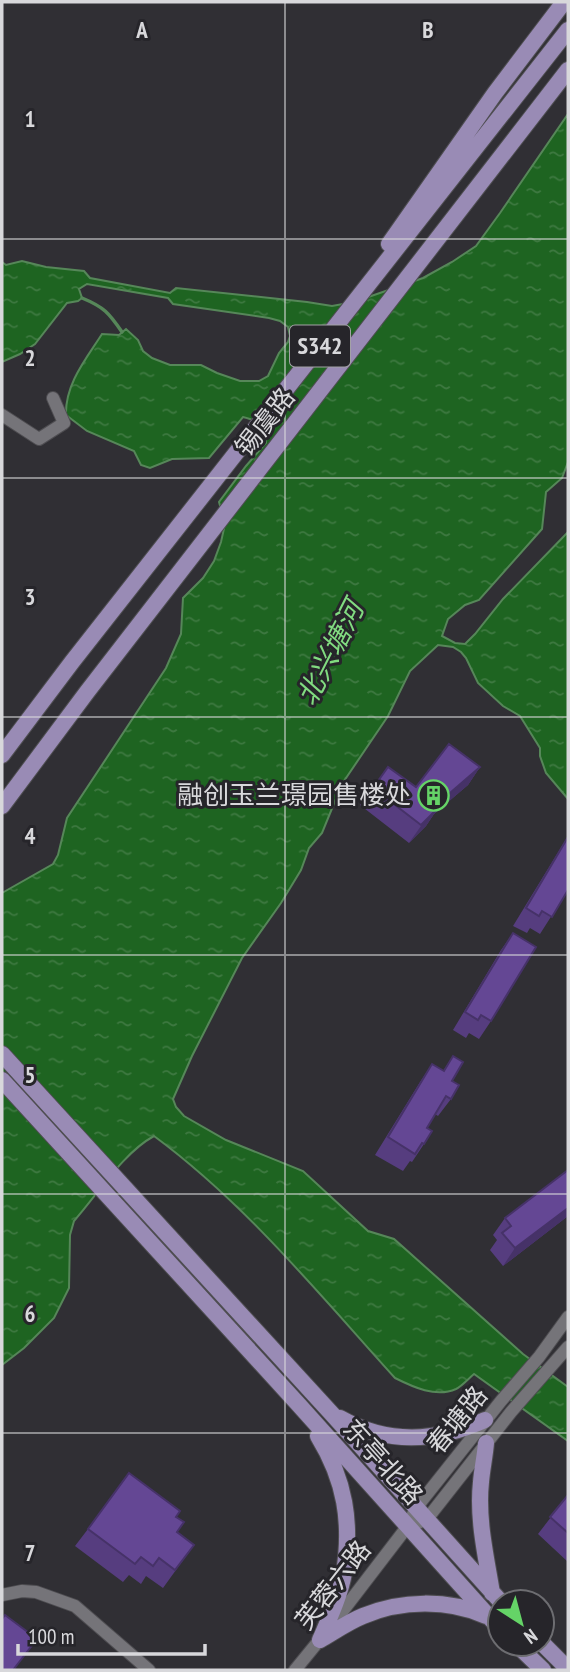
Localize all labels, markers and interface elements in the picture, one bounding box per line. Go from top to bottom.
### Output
text: A [135,15,148,44]
text: B [422,15,434,44]
text: 1 [25,104,36,133]
road number: S342 [290,326,350,366]
text: 2 [25,343,36,372]
street label: 锡虞路 [228,381,302,463]
text: 3 [25,582,36,611]
water label: 北兴塘河 [288,590,374,711]
place label: 融创玉兰璟园售楼处 [177,778,411,811]
building icon: 融创玉兰璟园售楼处 [417,778,451,812]
text: 4 [25,821,36,850]
text: 5 [25,1060,36,1089]
text: 6 [25,1299,36,1328]
street label: 春塘路 [419,1379,494,1460]
street label: 东亭北路 [336,1412,430,1511]
street label: 芙蓉六路 [288,1534,378,1636]
text: 7 [25,1538,36,1567]
north arrow [486,1588,556,1658]
scale bar [18,1612,205,1656]
text: 100 m [28,1623,74,1650]
text: N [520,1624,542,1649]

